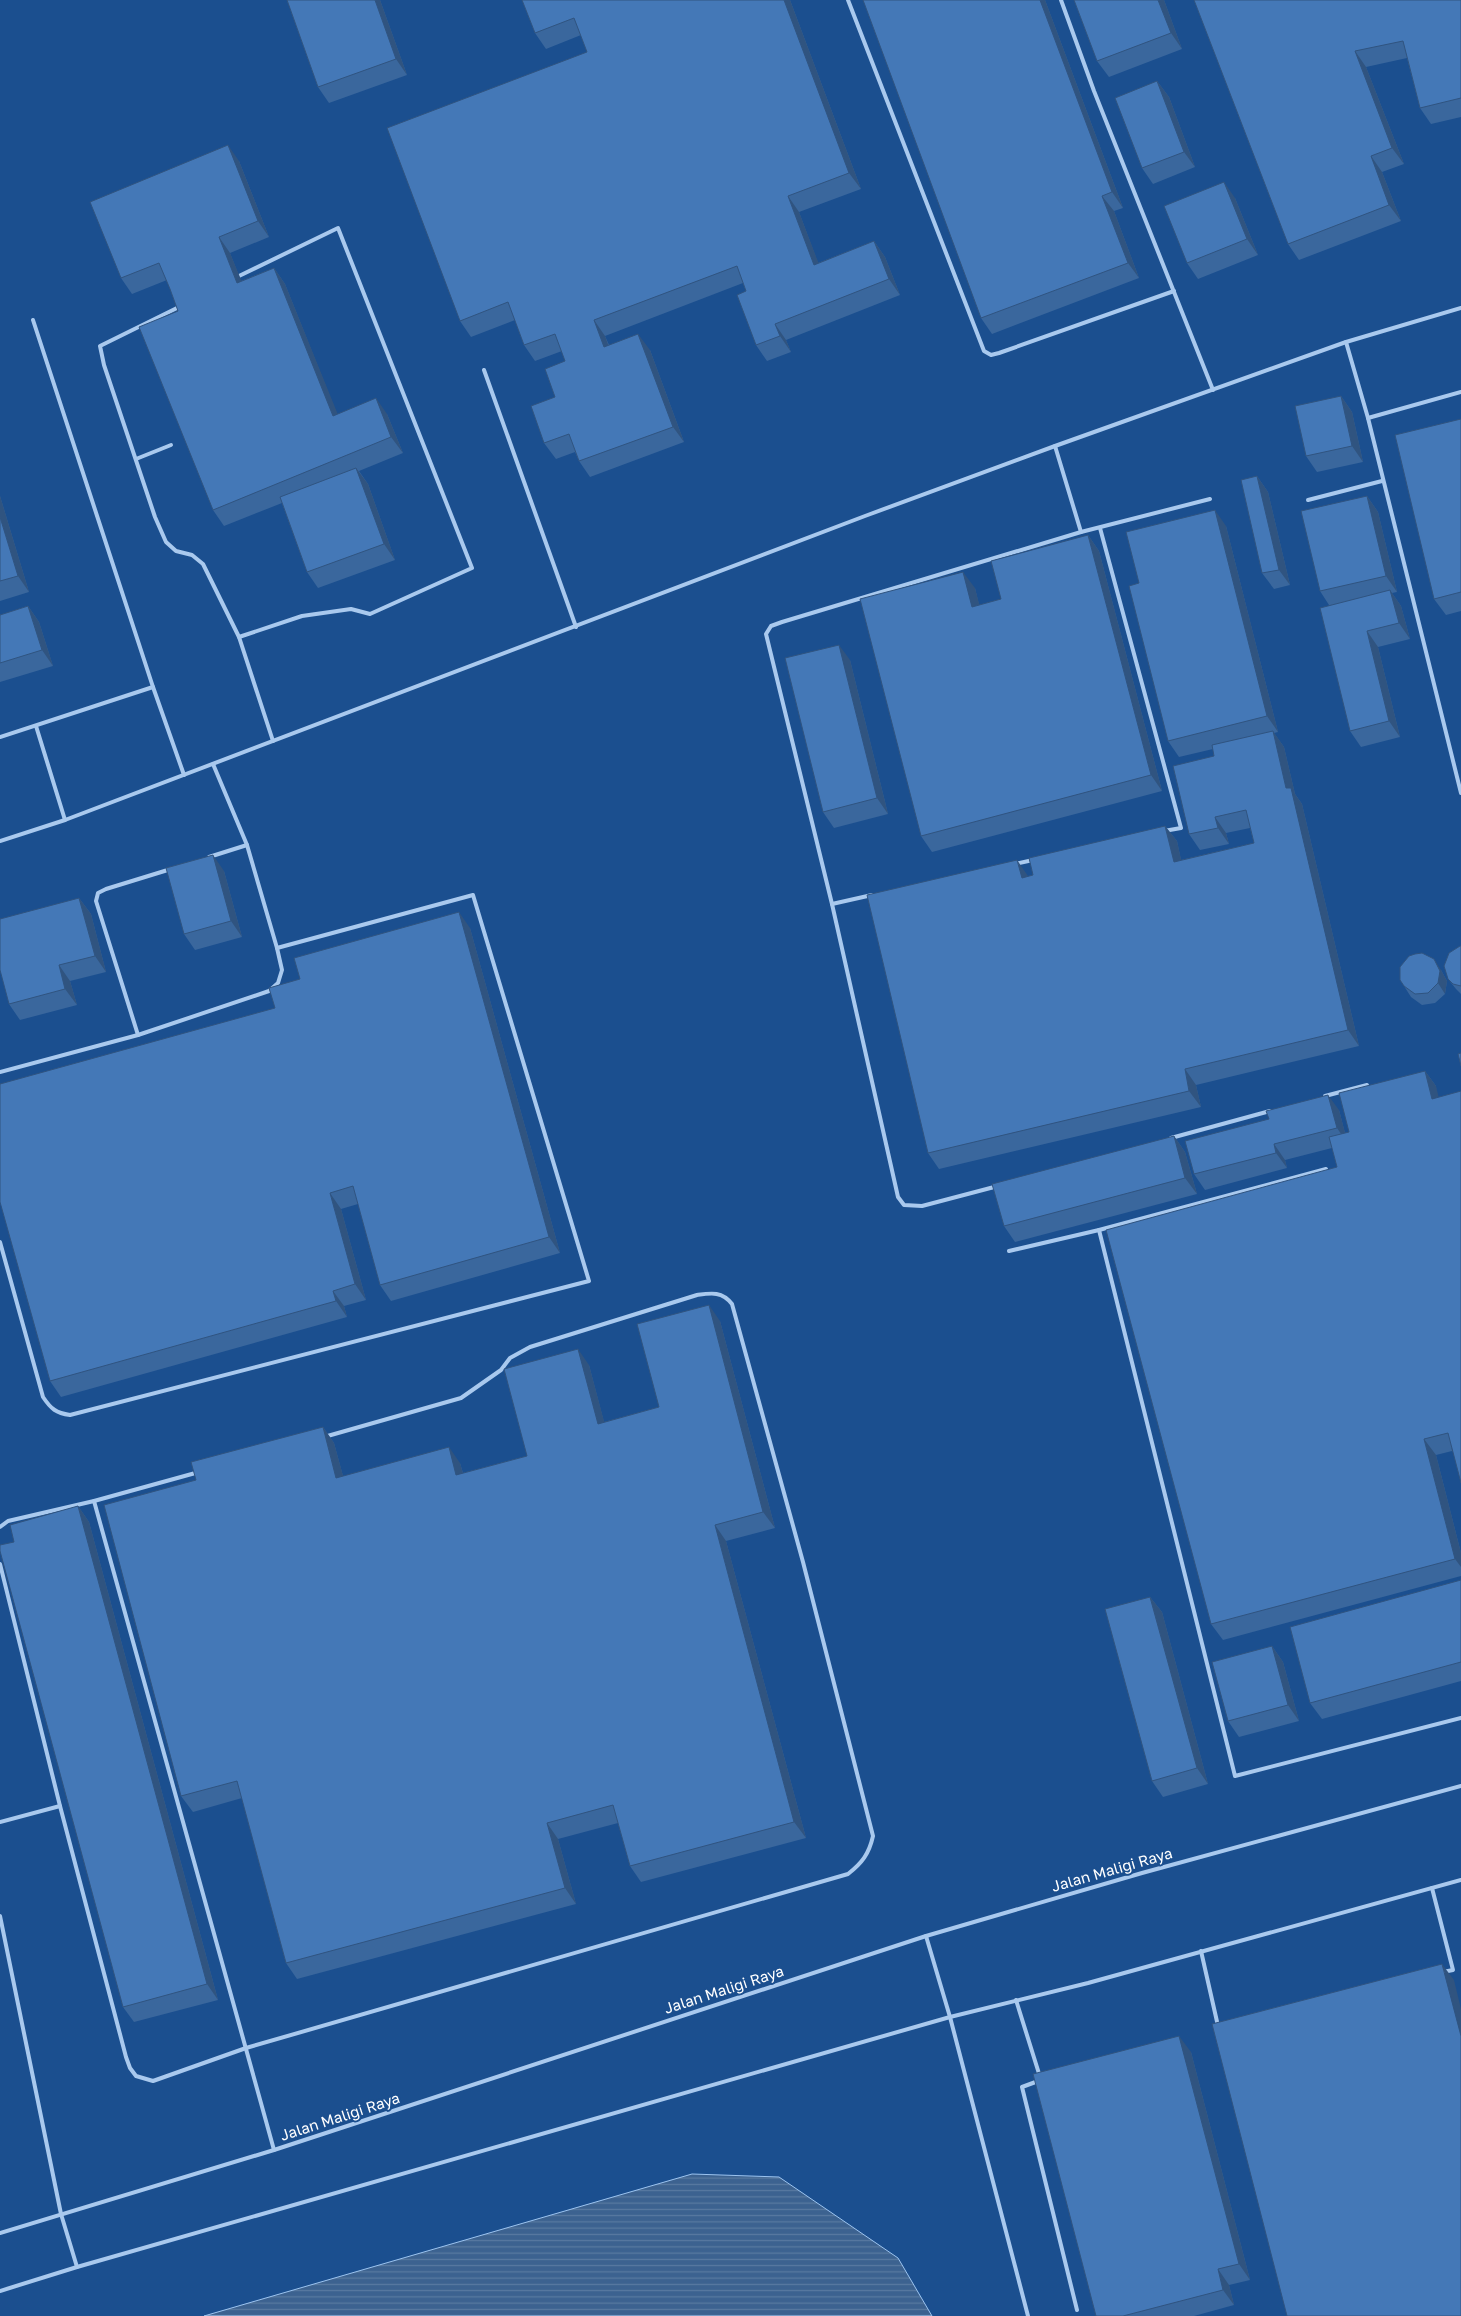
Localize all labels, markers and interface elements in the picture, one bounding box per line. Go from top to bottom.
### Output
street label: Jalan Maligi Raya [1049,1843,1174,1895]
street label: Jalan Maligi Raya [662,1961,786,2017]
street label: Jalan Maligi Raya [278,2088,402,2144]

